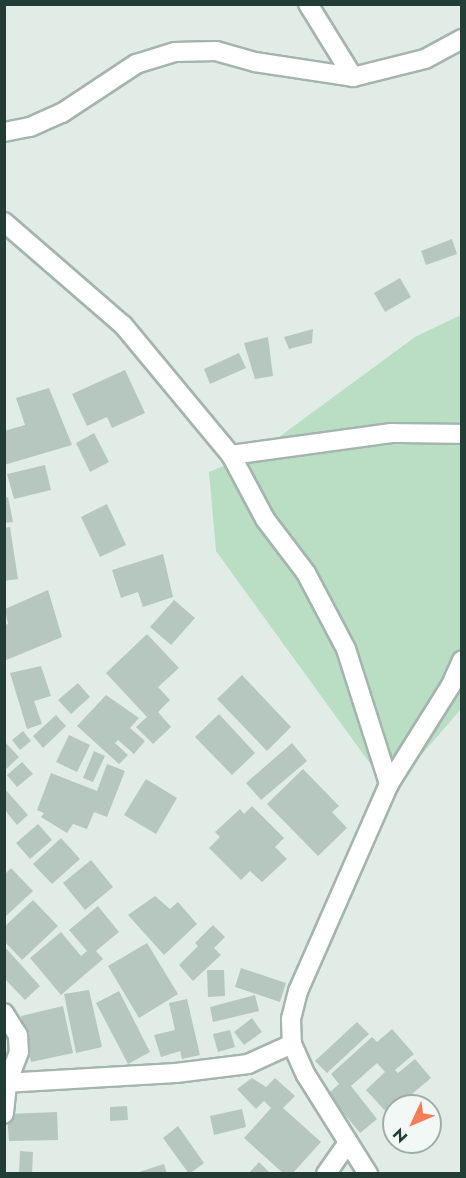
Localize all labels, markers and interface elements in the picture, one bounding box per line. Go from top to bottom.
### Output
north arrow [382,1094,442,1154]
text: N [387,1123,413,1148]

